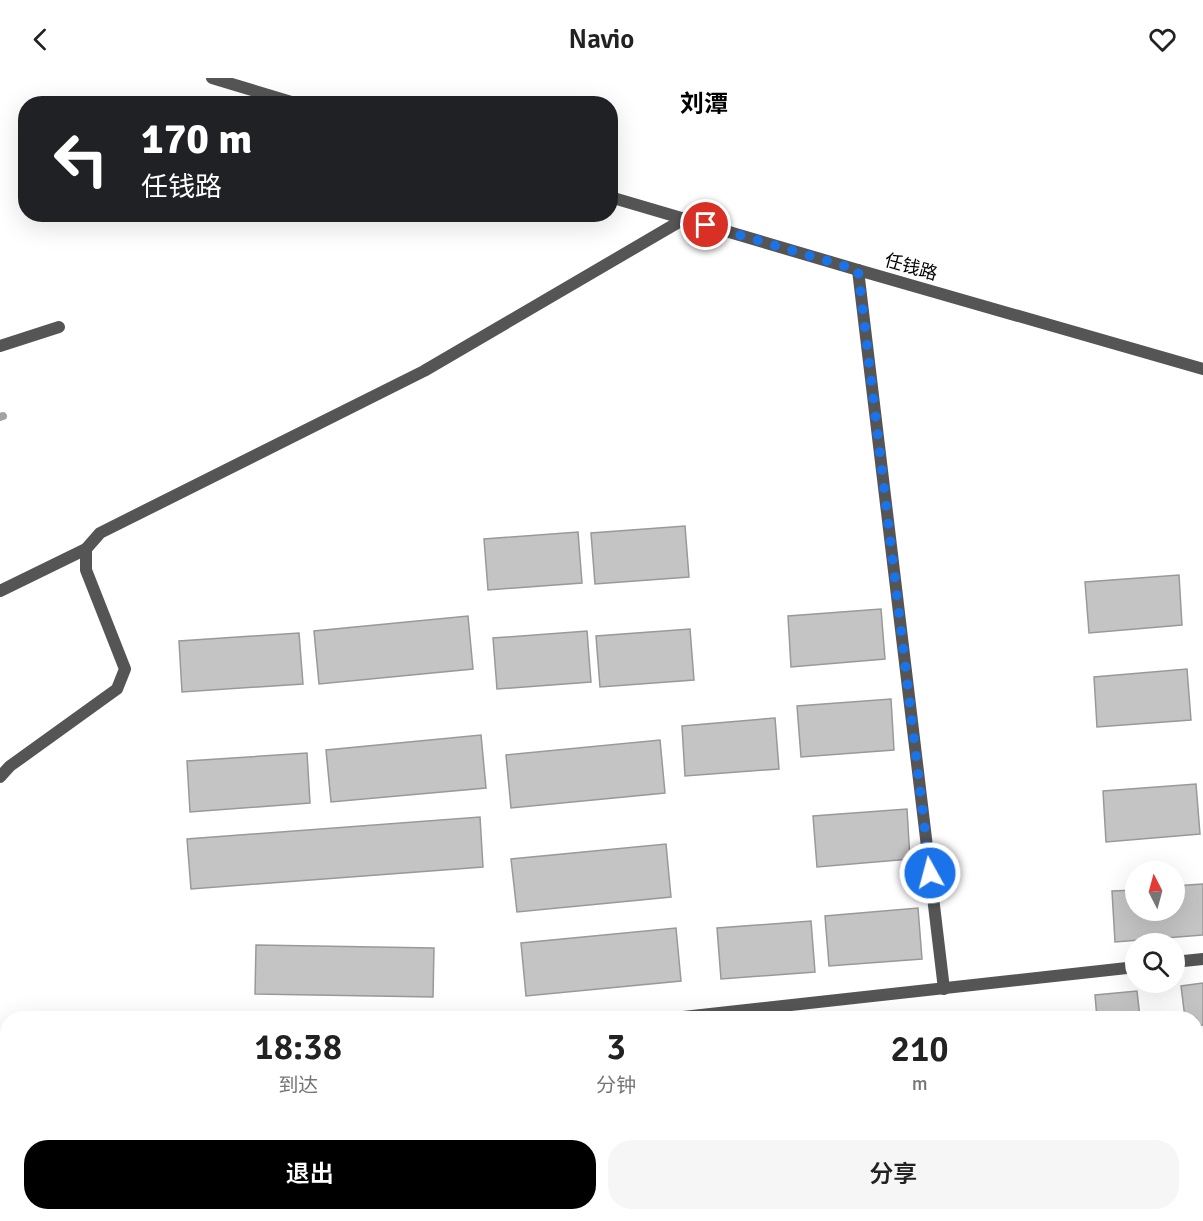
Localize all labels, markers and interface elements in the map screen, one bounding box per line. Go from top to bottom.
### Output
icon: back [24,23,57,56]
text: Navio [569,23,634,56]
icon: heart [1146,23,1179,56]
district label: 刘潭 [680,89,728,119]
text: 170 m [141,114,252,165]
icon: left [42,120,120,198]
text: 任钱路 [141,171,222,204]
pin [680,199,731,250]
icon: arrive [689,208,722,241]
street label: 任钱路 [882,249,940,285]
position arrow [898,841,962,905]
north arrow [1125,861,1185,921]
map controls [1125,861,1185,993]
button: search [1125,933,1185,993]
text: 18:38 [254,1025,342,1070]
text: 3 [607,1025,626,1070]
text: 210 [890,1027,949,1072]
text: m [912,1071,928,1096]
text: 到达 [278,1073,318,1098]
text: 分钟 [596,1073,636,1098]
button: 退出 [24,1140,596,1209]
button: 分享 [608,1140,1179,1209]

